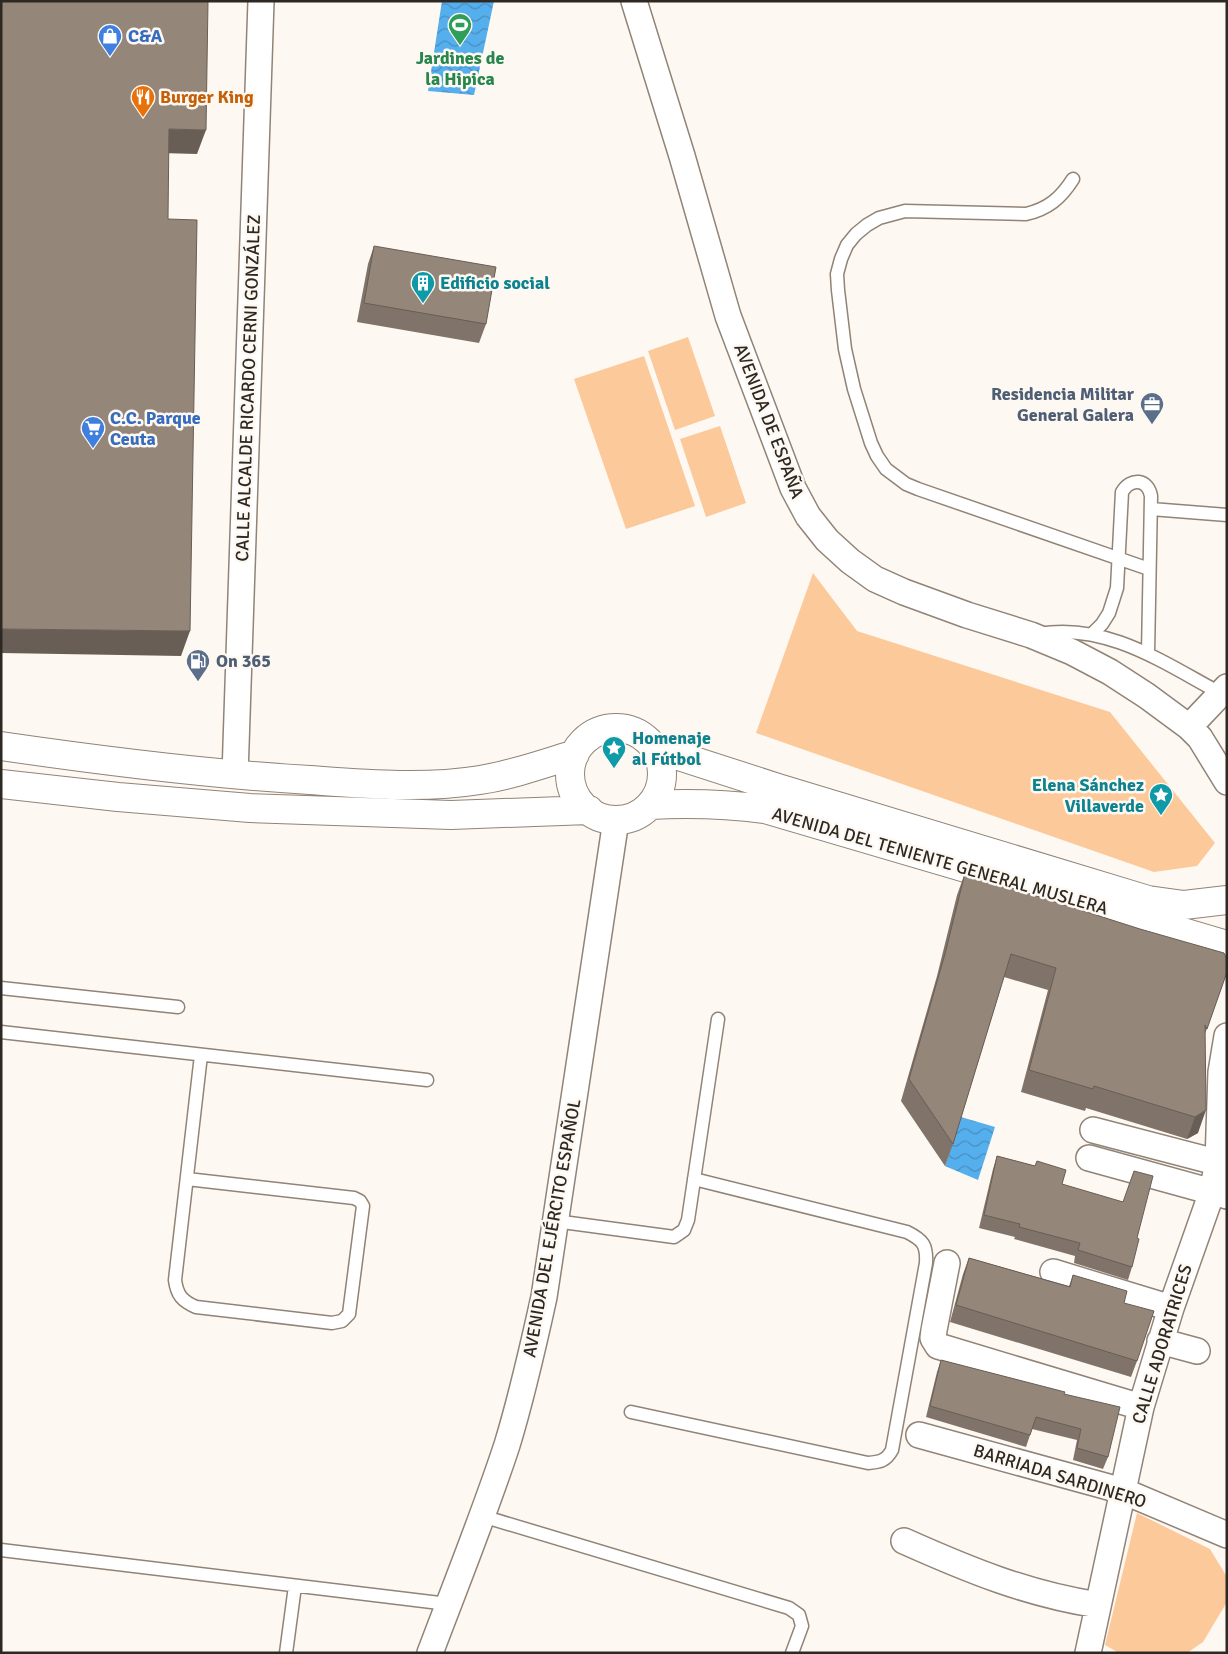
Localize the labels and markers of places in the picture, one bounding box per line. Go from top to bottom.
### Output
sports icon: Jardines de la Hipica [447,12,473,46]
shop icon: C&A [97,23,123,57]
place label: C&A [128,25,163,47]
place label: Jardines de la Hipica [416,47,504,90]
restaurant icon: Burger King [130,84,156,118]
place label: Burger King [160,86,254,108]
building icon: Edificio social [410,270,436,304]
place label: Edificio social [440,272,550,294]
place label: Residencia Militar General Galera [991,383,1135,426]
office icon: Residencia Militar General Galera [1139,391,1165,425]
place label: C.C. Parque Ceuta [110,407,201,450]
supermarket icon: C.C. Parque Ceuta [80,415,106,449]
fuel station icon: On 365 [185,648,211,682]
place label: On 365 [216,650,271,672]
place label: Homenaje al Fútbol [632,727,711,770]
place icon: Homenaje al Fútbol [601,735,627,769]
place label: Elena Sánchez Villaverde [1032,774,1144,817]
place icon: Elena Sánchez Villaverde [1148,782,1174,816]

